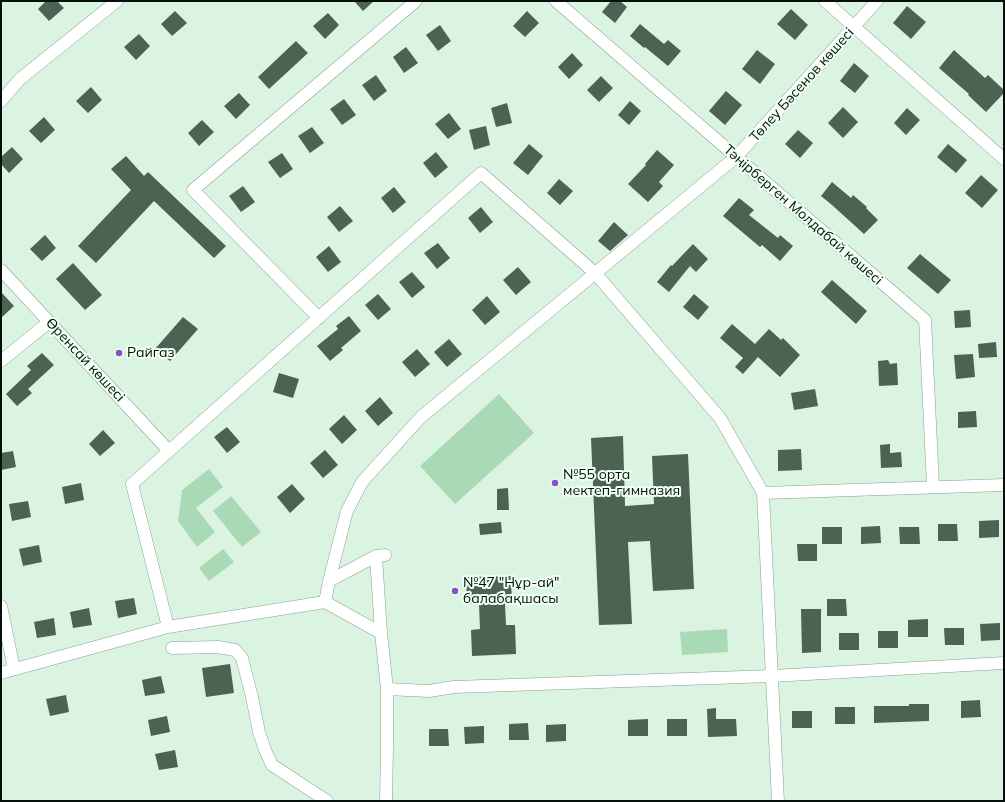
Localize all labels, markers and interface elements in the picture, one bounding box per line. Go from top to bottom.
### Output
street label: Төлеу Бәсенов көшесі [746,24,858,146]
street label: Тәңірберген Молдабай көшесі [720,141,886,289]
street label: Өренсай көшесі [42,315,128,405]
place label: Райгаз [127,345,175,361]
marker: Райгаз [114,348,124,358]
place label: №55 орта мектеп-гимназия [563,467,680,500]
marker: №55 орта мектеп-гимназия [550,478,560,488]
place label: №47 "Нұр-ай" балабақшасы [463,575,559,608]
marker: №47 "Нұр-ай" балабақшасы [450,586,460,596]

